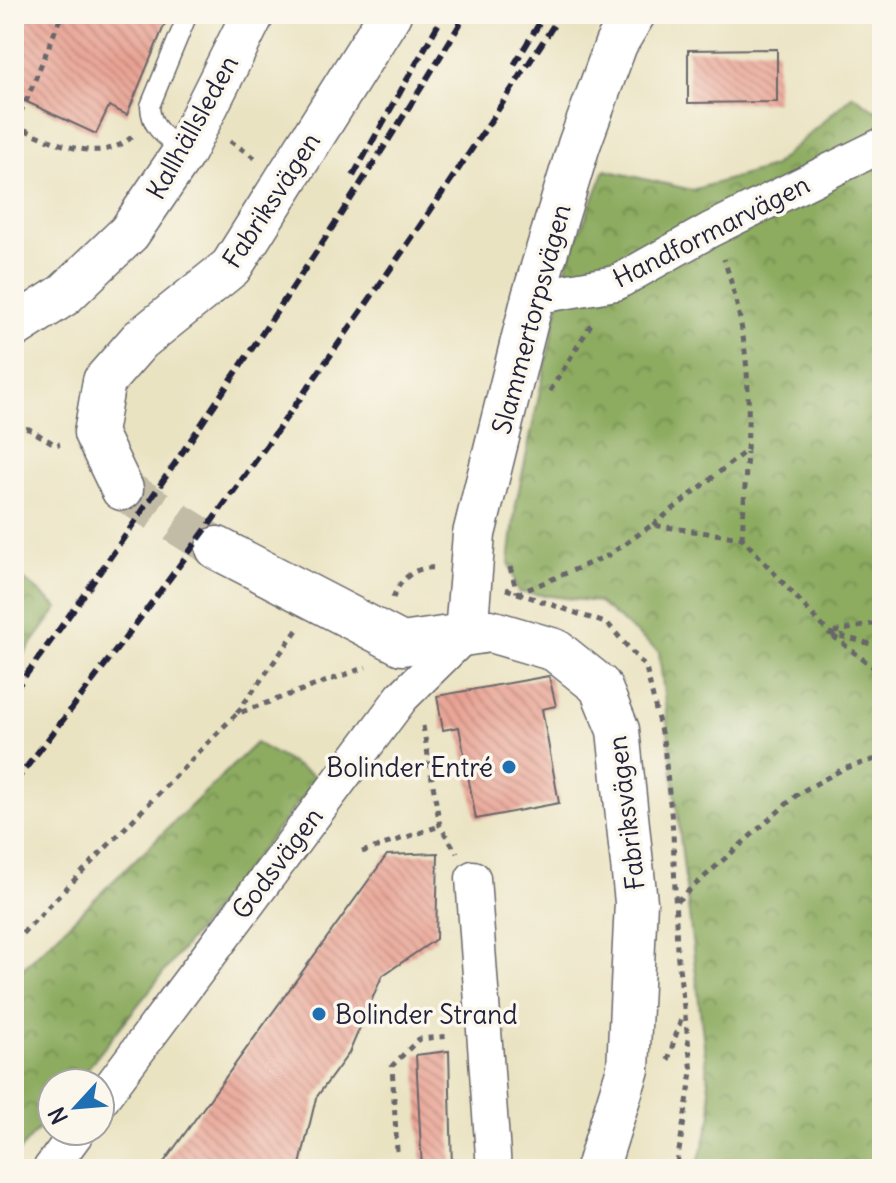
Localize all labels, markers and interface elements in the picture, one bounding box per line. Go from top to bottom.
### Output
street label: Kallhällsleden [139,49,245,205]
street label: Fabriksvägen [215,126,327,274]
street label: Handformarvägen [607,167,815,295]
street label: Slammertorpsvägen [484,200,578,438]
street label: Fabriksvägen [600,734,652,892]
place label: Bolinder Entré [326,751,493,784]
marker: Bolinder Entré [500,758,518,776]
street label: Godsvägen [224,801,330,925]
place label: Bolinder Strand [335,998,518,1031]
marker: Bolinder Strand [310,1005,328,1023]
north arrow [36,1067,116,1147]
text: N [42,1103,74,1129]

